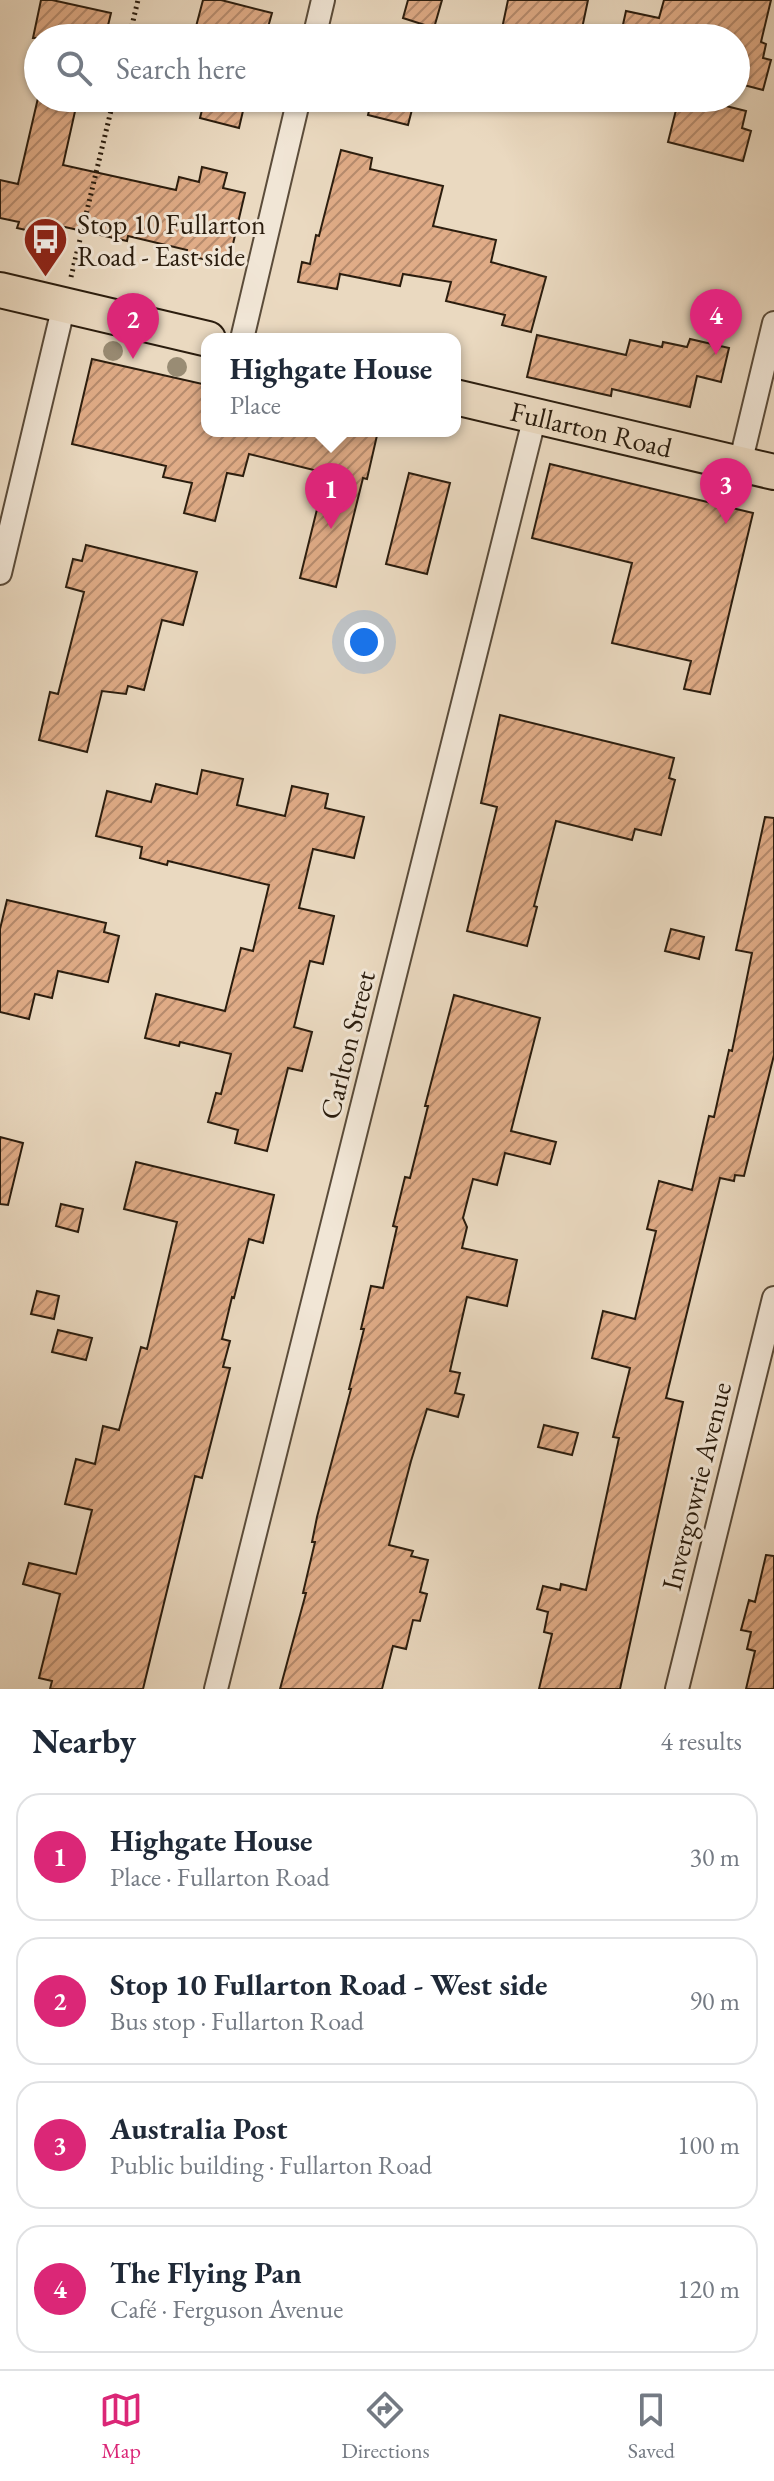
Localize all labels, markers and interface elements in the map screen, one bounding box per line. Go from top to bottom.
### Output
search box [24,24,750,112]
icon: search [52,46,96,90]
text: Search here [116,49,246,88]
place label: Stop 10 Fullarton Road - East side [77,206,266,274]
bus stop icon: Stop 10 Fullarton Road - East side [22,216,70,279]
pin: 4 [690,289,742,355]
pin: 2 [107,293,159,359]
popup [201,333,461,437]
text: Highgate House [230,349,432,388]
text: Place [230,388,281,422]
street label: Fullarton Road [507,393,676,466]
pin: 3 [700,458,752,524]
pin: 1 [305,463,357,529]
your location [344,622,384,662]
street label: Carlton Street [311,967,383,1123]
street label: Invergowrie Avenue [653,1378,739,1594]
text: Nearby [32,1719,136,1763]
text: 4 results [661,1724,742,1758]
text: Highgate House [110,1821,313,1860]
text: 1 [53,1840,67,1874]
text: 30 m [690,1840,740,1874]
text: Place · Fullarton Road [110,1860,330,1894]
text: Stop 10 Fullarton Road - West side [110,1965,547,2004]
text: 2 [53,1984,67,2018]
text: 90 m [690,1984,740,2018]
text: Bus stop · Fullarton Road [110,2004,364,2038]
text: Australia Post [110,2109,288,2148]
text: 3 [53,2128,67,2162]
text: 100 m [677,2128,740,2162]
text: Public building · Fullarton Road [110,2148,432,2182]
text: The Flying Pan [110,2253,302,2292]
text: 4 [53,2272,67,2306]
text: 120 m [677,2272,740,2306]
text: Café · Ferguson Avenue [110,2292,343,2326]
tab: Map [99,2388,143,2465]
tab: Directions [341,2388,430,2465]
tab: Saved [628,2388,675,2465]

